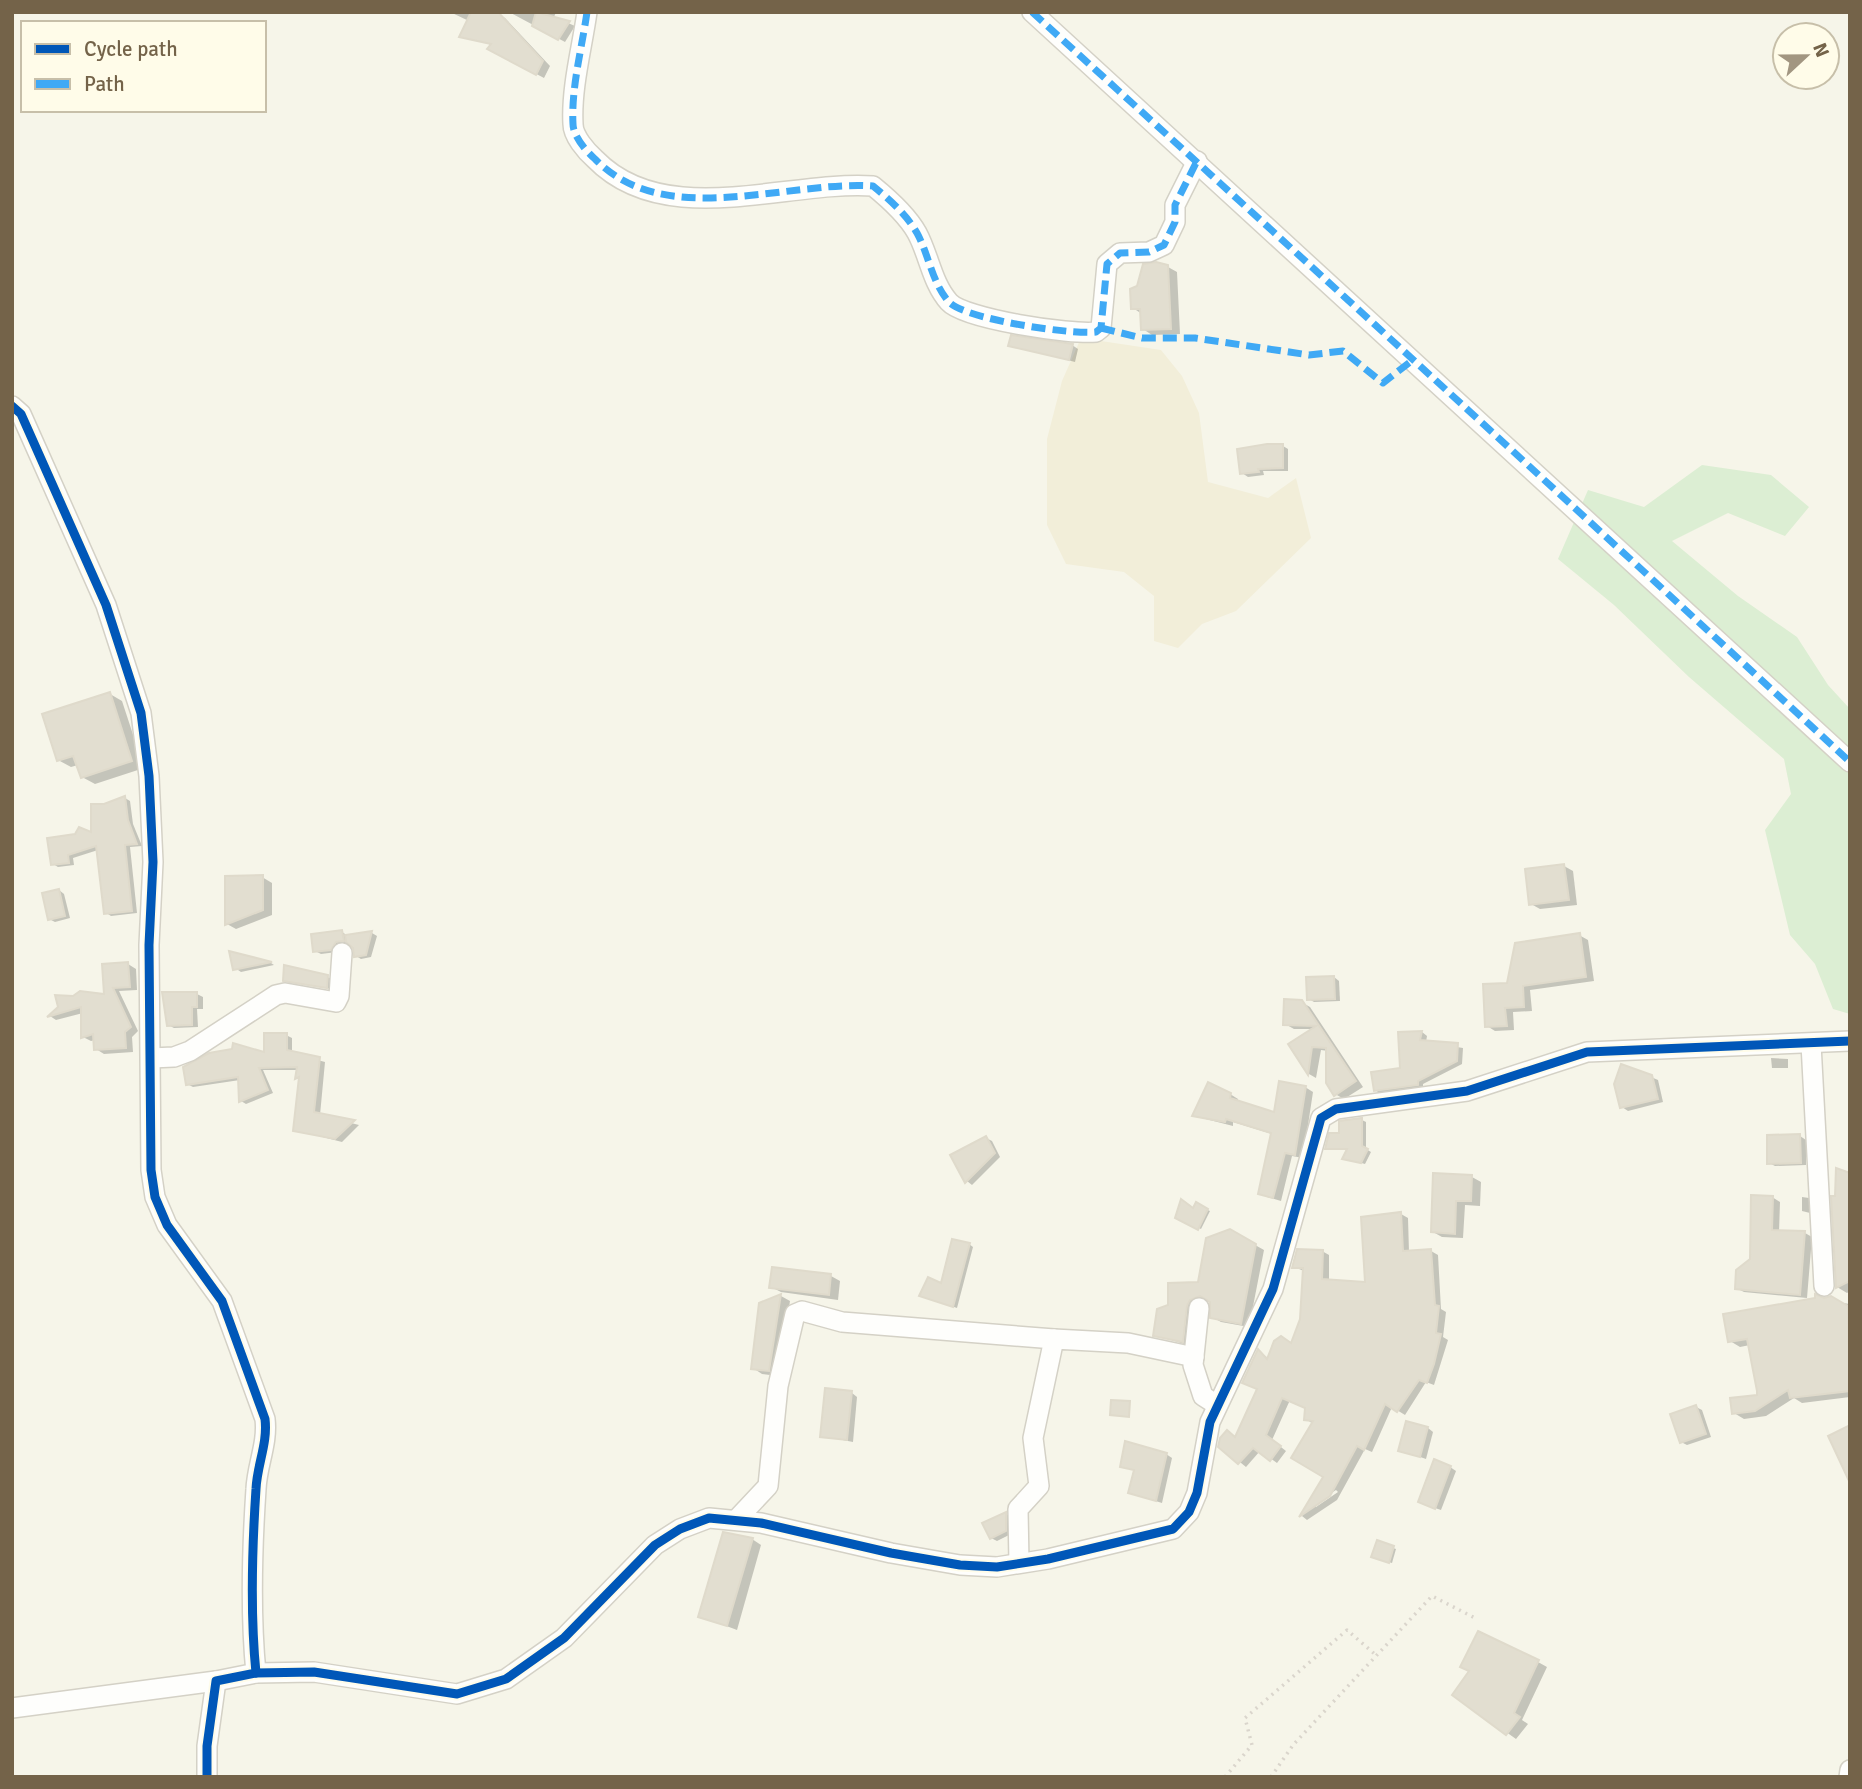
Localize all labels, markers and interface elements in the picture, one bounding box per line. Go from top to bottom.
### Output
legend [21,21,266,112]
north arrow [1771,21,1841,91]
text: Cycle path [84,36,178,62]
text: N [1807,39,1834,61]
text: Path [84,71,125,97]

